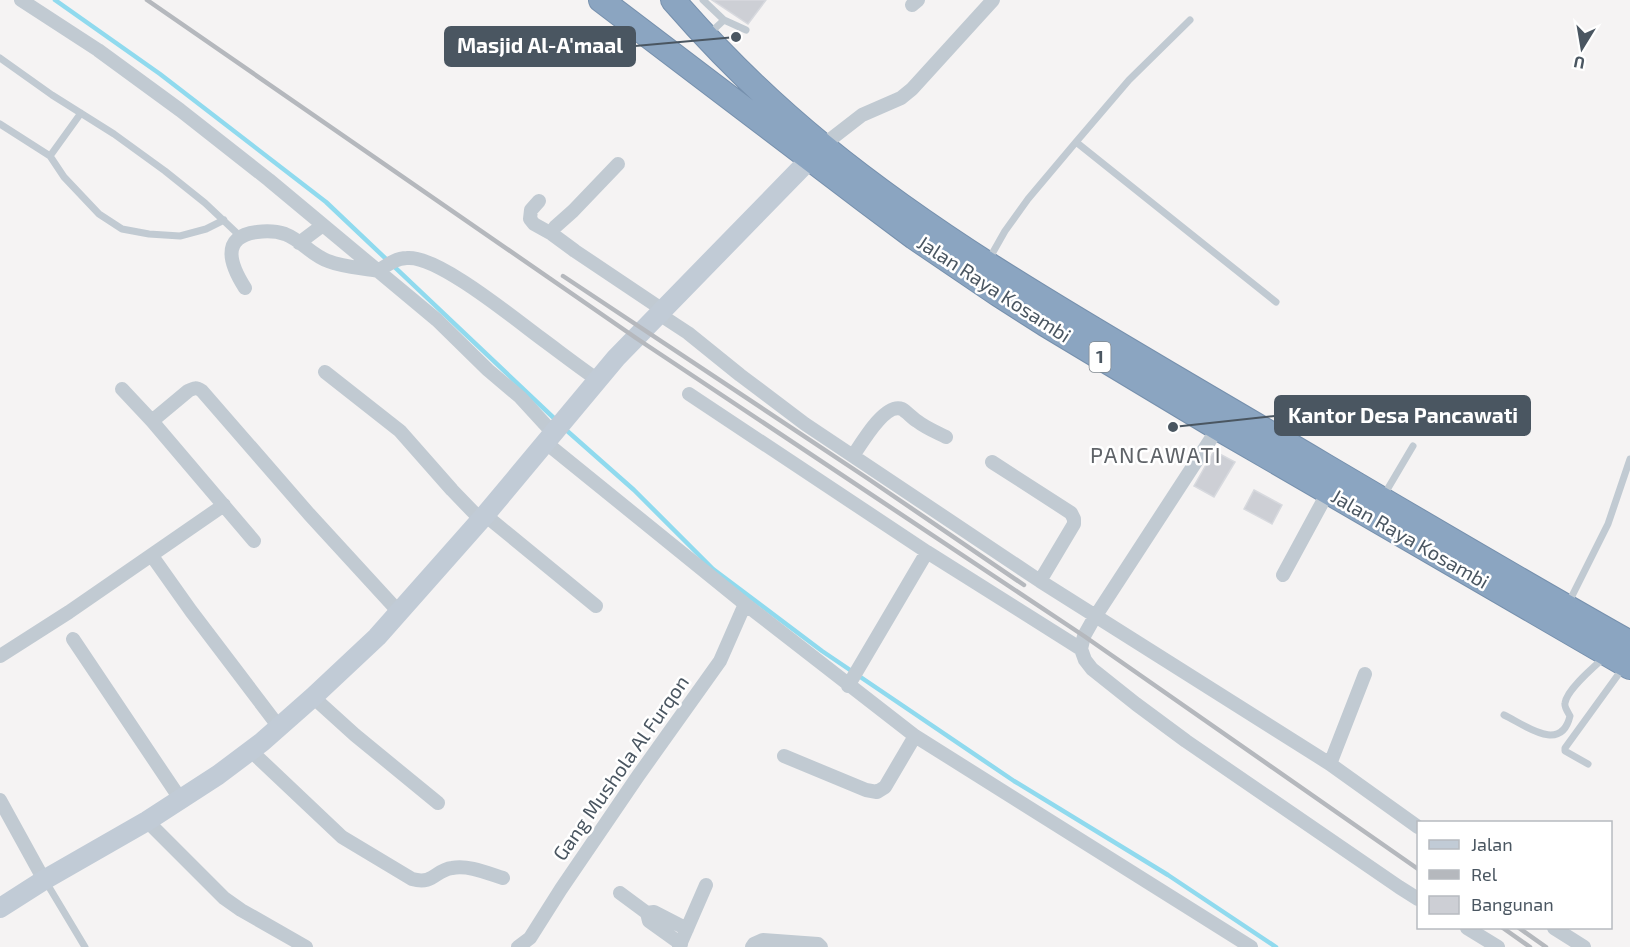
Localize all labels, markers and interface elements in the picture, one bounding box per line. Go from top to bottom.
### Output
north arrow [1552,18,1612,78]
callout: Masjid Al-A'maal [445,27,635,66]
text: Masjid Al-A'maal [457,32,623,57]
text: U [1572,53,1586,74]
street label: Jalan Raya Kosambi [913,230,1076,347]
road number: 1 [1090,342,1110,372]
callout: Kantor Desa Pancawati [1275,396,1530,435]
text: Kantor Desa Pancawati [1288,402,1518,427]
district label: PANCAWATI [1090,441,1222,467]
street label: Jalan Raya Kosambi [1327,483,1494,593]
street label: Gang Mushola Al Furqon [547,670,693,864]
legend [1417,821,1612,929]
text: Jalan [1471,833,1513,855]
text: Rel [1471,863,1498,885]
text: Bangunan [1471,893,1554,915]

